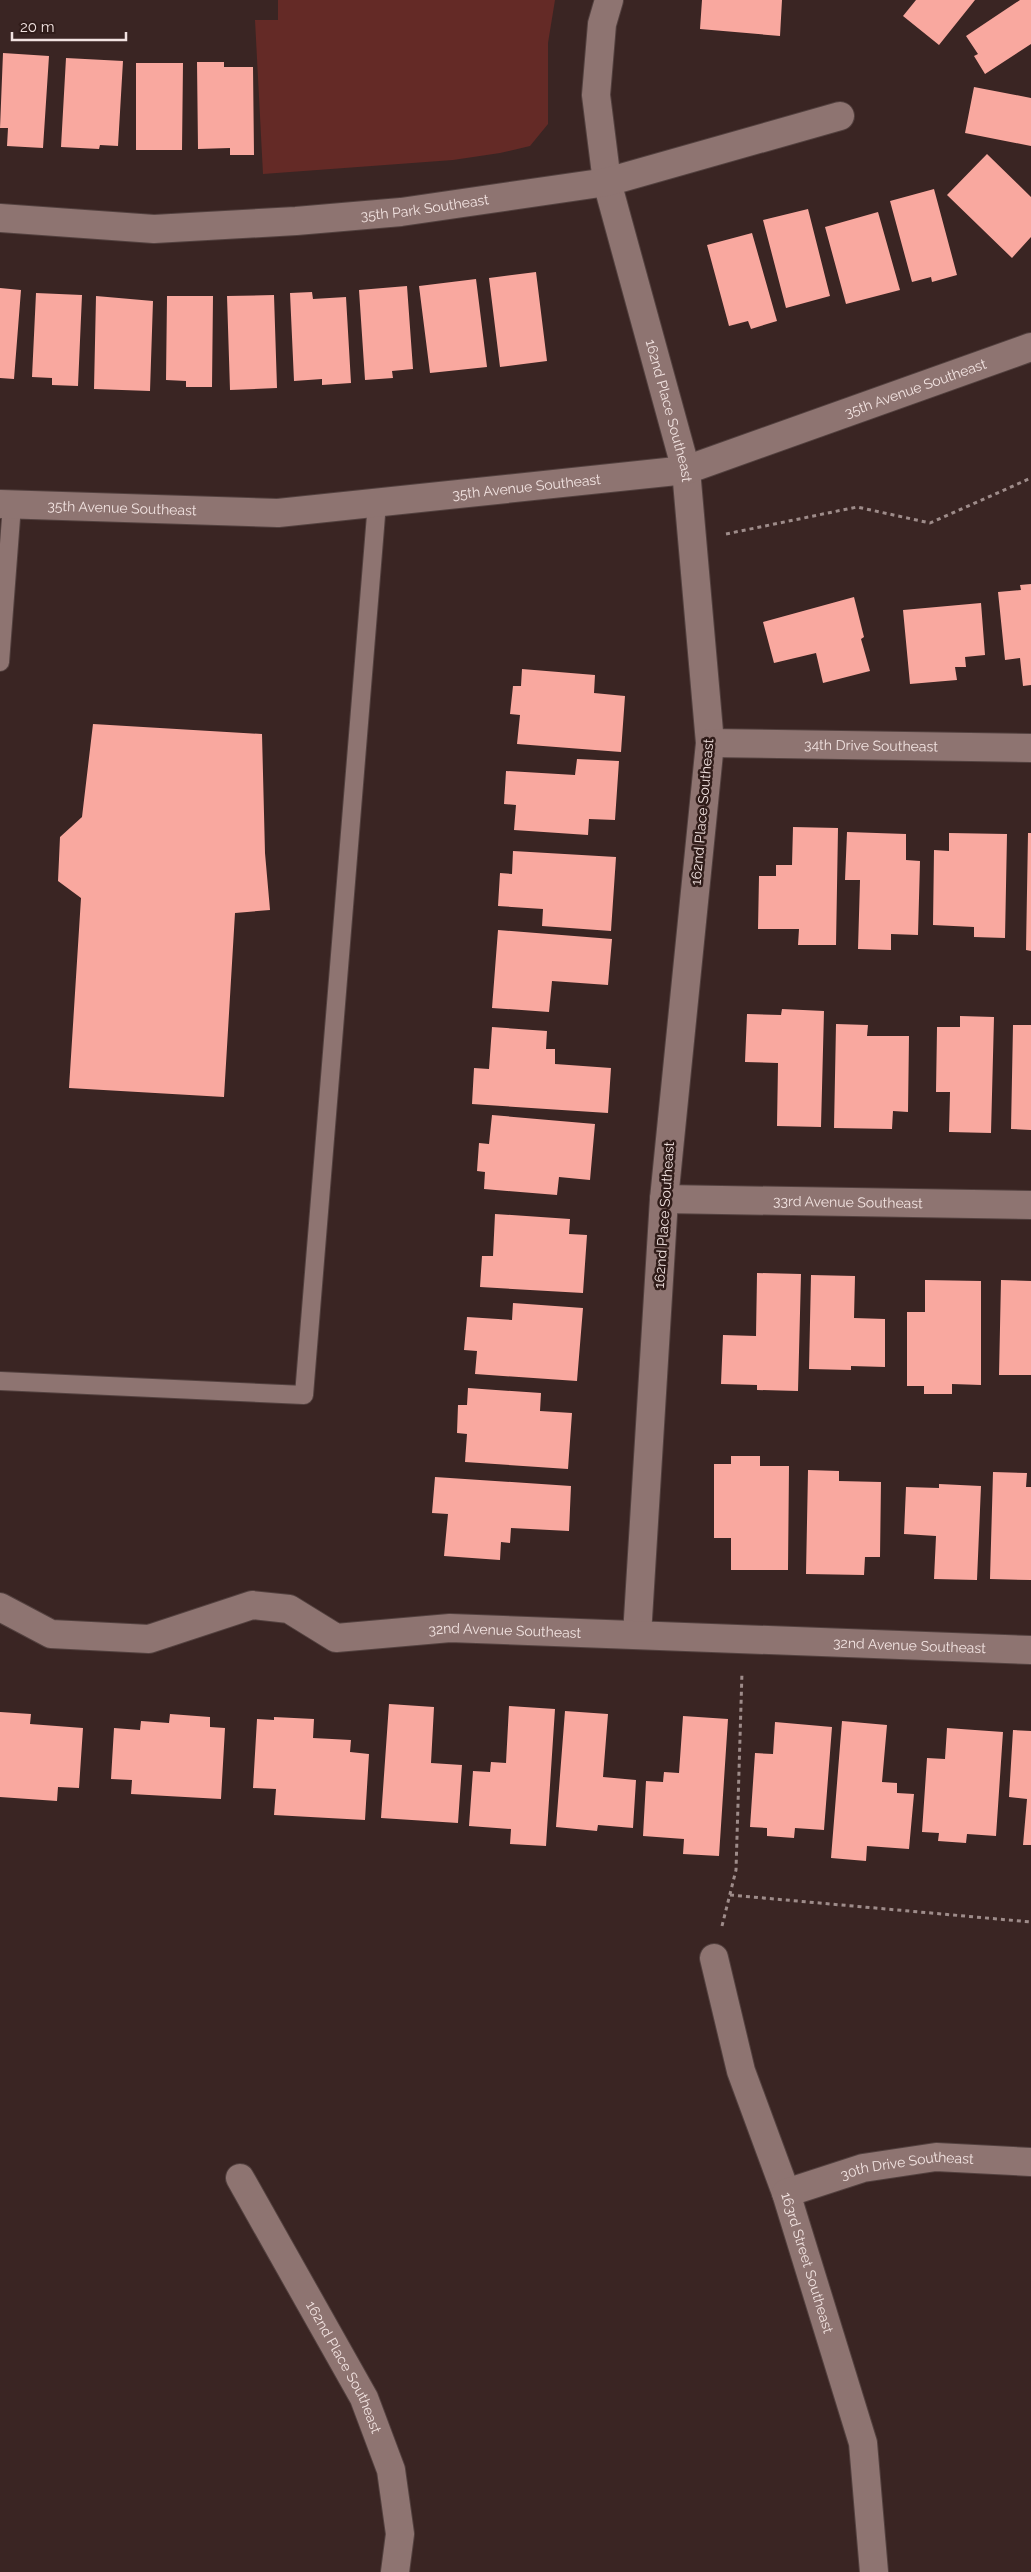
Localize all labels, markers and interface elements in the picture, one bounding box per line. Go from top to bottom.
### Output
scale bar [12,10,126,42]
text: 20 m [20,18,55,36]
street label: 35th Park Southeast [360,191,490,223]
street label: 162nd Place Southeast [643,338,695,483]
street label: 35th Avenue Southeast [842,355,989,421]
street label: 35th Avenue Southeast [451,471,602,503]
street label: 35th Avenue Southeast [47,498,197,518]
street label: 34th Drive Southeast [804,736,938,755]
street label: 162nd Place Southeast [688,738,716,886]
street label: 162nd Place Southeast [651,1141,677,1289]
street label: 33rd Avenue Southeast [773,1193,923,1211]
street label: 32nd Avenue Southeast [428,1620,582,1641]
street label: 32nd Avenue Southeast [833,1635,987,1656]
street label: 30th Drive Southeast [838,2149,974,2183]
street label: 163rd Street Southeast [778,2190,837,2335]
street label: 162nd Place Southeast [303,2298,385,2436]

